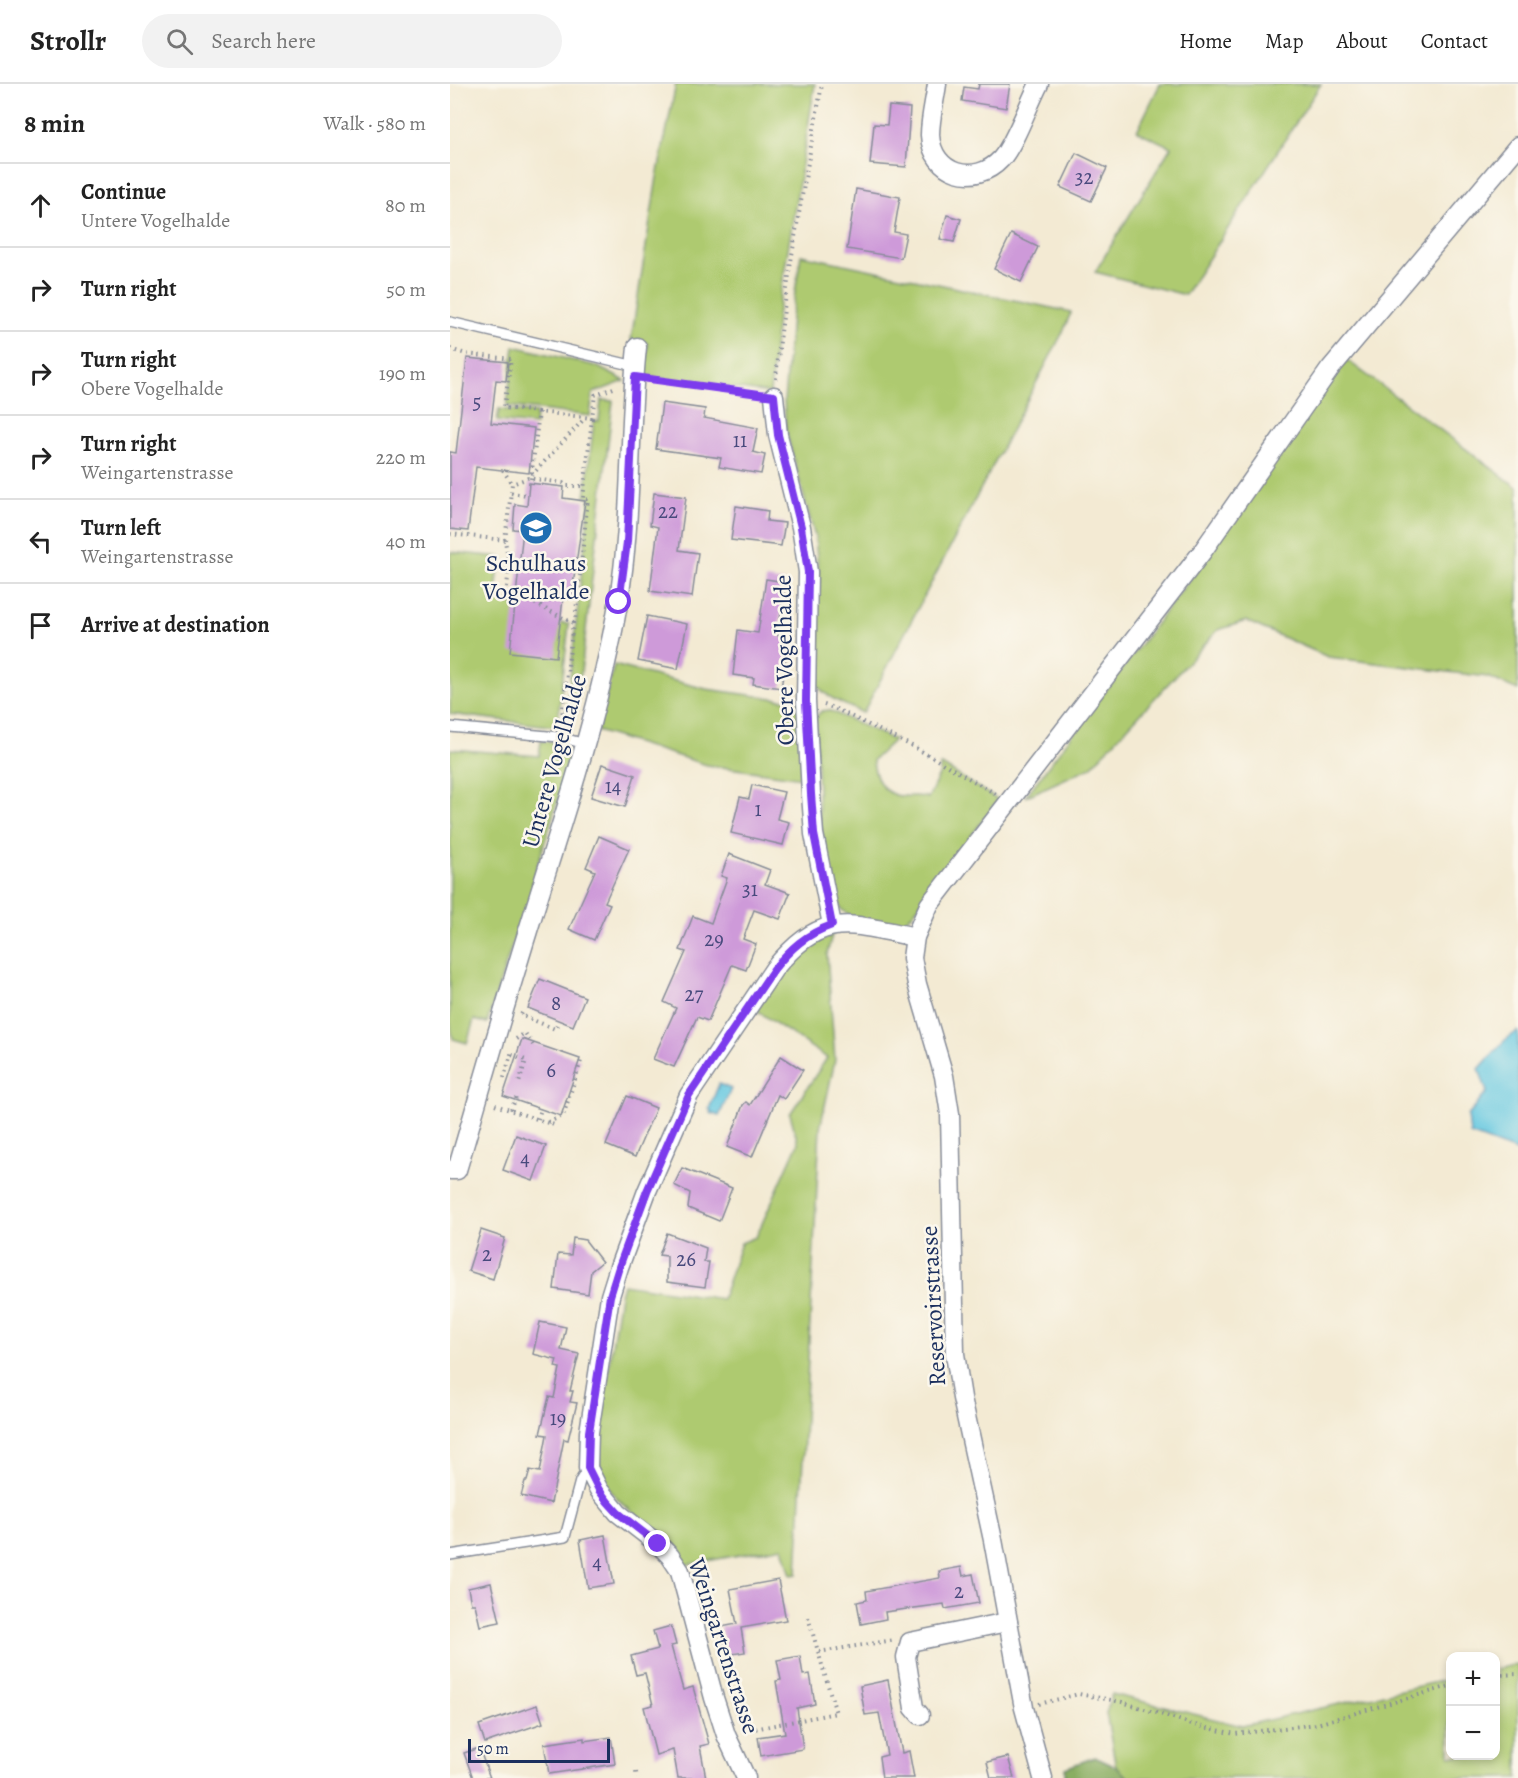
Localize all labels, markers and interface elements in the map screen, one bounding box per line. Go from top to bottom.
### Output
search box [142,14,562,68]
text: Strollr [30,22,106,60]
icon: search [163,25,196,58]
text: Search here [211,26,316,56]
text: Home [1179,27,1232,55]
text: Map [1265,27,1303,55]
text: About [1336,27,1388,55]
text: Contact [1421,27,1488,55]
text: 8 min [24,106,85,141]
text: Walk · 580 m [323,110,426,137]
house number: 32 [1075,163,1093,191]
text: Continue [81,177,166,207]
icon: ahead [24,189,57,222]
text: 80 m [385,192,426,219]
text: Untere Vogelhalde [81,207,230,234]
icon: right [24,273,57,306]
text: Turn right [81,274,177,304]
text: 50 m [386,276,426,303]
text: Turn right [81,345,177,375]
icon: right [24,357,57,390]
text: 190 m [379,360,426,387]
text: Obere Vogelhalde [81,375,223,402]
house number: 5 [472,388,482,416]
house number: 11 [733,426,747,454]
text: Turn right [81,429,177,459]
icon: right [24,441,57,474]
text: 220 m [376,444,426,471]
text: Weingartenstrasse [81,459,233,486]
house number: 22 [658,497,678,525]
school or university icon: Schulhaus Vogelhalde [518,510,554,546]
text: Turn left [81,513,161,543]
icon: left [24,525,57,558]
text: 40 m [386,528,426,555]
text: Weingartenstrasse [81,543,233,570]
place label: Schulhaus Vogelhalde [482,547,589,607]
street label: Obere Vogelhalde [767,574,801,746]
route start [605,588,631,614]
icon: arrive [24,609,57,642]
text: Arrive at destination [81,610,270,640]
street label: Untere Vogelhalde [514,671,594,851]
house number: 14 [605,772,621,800]
house number: 1 [754,795,762,823]
house number: 31 [742,875,758,903]
house number: 29 [704,925,724,953]
house number: 27 [685,980,704,1008]
house number: 8 [551,989,561,1017]
house number: 6 [546,1056,556,1084]
house number: 4 [520,1144,530,1172]
street label: Reservoirstrasse [913,1225,953,1387]
house number: 2 [482,1240,492,1268]
house number: 26 [676,1245,696,1273]
house number: 19 [550,1404,566,1432]
route end [644,1530,670,1556]
house number: 4 [592,1548,602,1576]
street label: Weingartenstrasse [680,1553,767,1738]
house number: 2 [954,1577,964,1605]
map controls [1446,1652,1500,1760]
button: + [1446,1652,1500,1706]
button: − [1446,1706,1500,1760]
scale bar [468,1736,610,1764]
text: 50 m [477,1738,509,1760]

